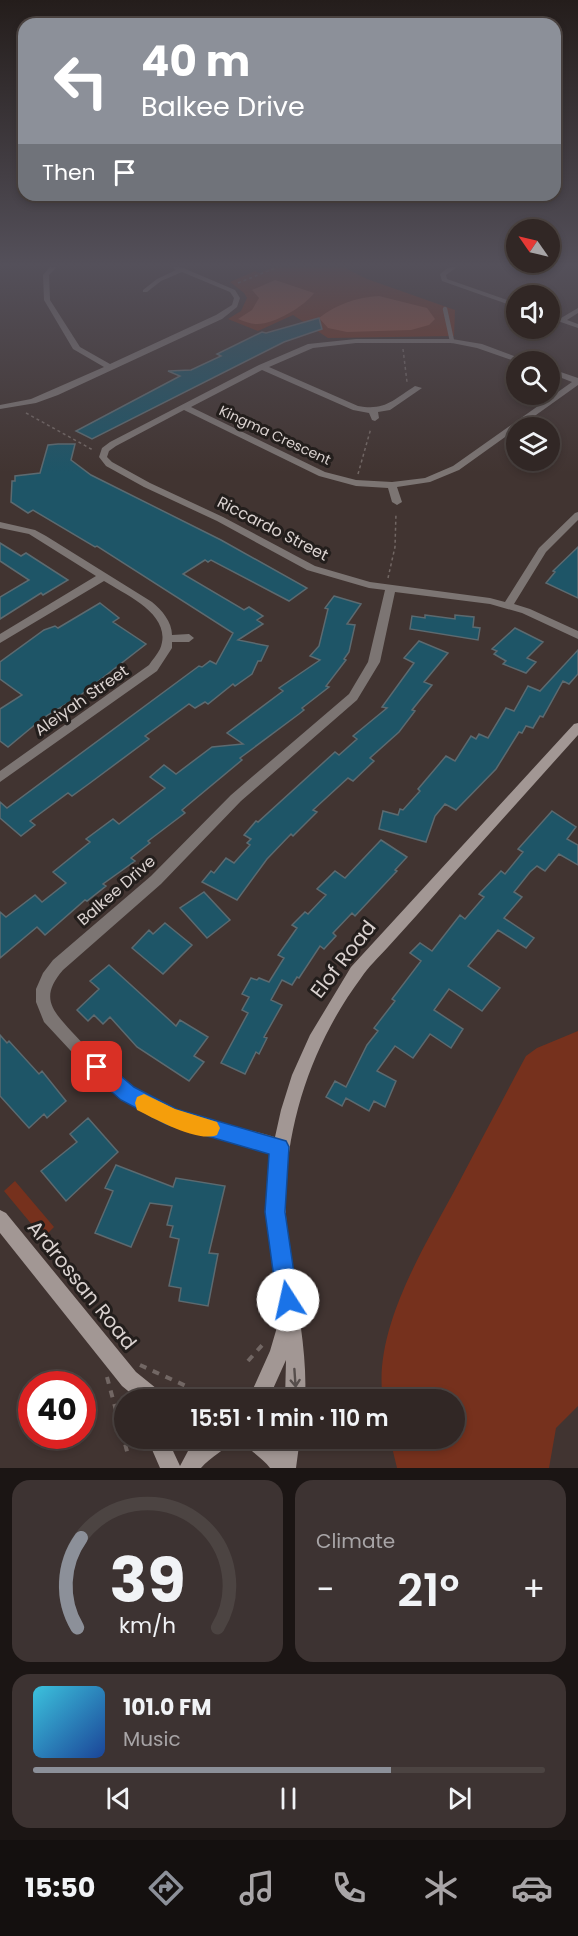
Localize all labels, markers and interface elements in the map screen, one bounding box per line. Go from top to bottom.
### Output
text: 40 m [141,32,250,91]
icon: left [42,42,120,120]
text: Balkee Drive [141,88,305,125]
icon: arrive [108,156,141,189]
text: Then [42,157,96,188]
north arrow [506,219,560,273]
map controls [506,219,560,471]
button: sound [506,285,560,339]
button: search [506,351,560,405]
street label: Kingma Crescent [216,400,334,470]
button: layers [506,417,560,471]
street label: Riccardo Street [213,490,333,566]
street label: Aleiyah Street [30,659,133,741]
street label: Balkee Drive [72,850,161,931]
street label: Elof Road [304,914,382,1004]
pin [71,1041,122,1092]
icon: arrive [80,1050,113,1083]
street label: Ardrossan Road [21,1214,143,1356]
position arrow [256,1268,320,1332]
one-way arrow [290,1368,301,1387]
speed limit sign: 40 [18,1371,96,1449]
text: 15:51 · 1 min · 110 m [190,1403,389,1434]
text: Climate [316,1527,395,1555]
text: 39 [109,1536,186,1624]
text: 21° [397,1559,459,1622]
text: − [316,1566,334,1613]
text: + [522,1566,545,1613]
text: km/h [119,1610,176,1641]
text: 101.0 FM [123,1692,211,1723]
text: Music [123,1725,181,1753]
icon: previous [102,1782,135,1815]
icon: pause [272,1782,305,1815]
icon: next [443,1782,476,1815]
icon: directions [145,1867,187,1909]
icon: music [236,1867,278,1909]
icon: phone [328,1867,370,1909]
icon: climate [420,1867,462,1909]
icon: car [511,1867,553,1909]
text: 15:50 [25,1869,95,1906]

